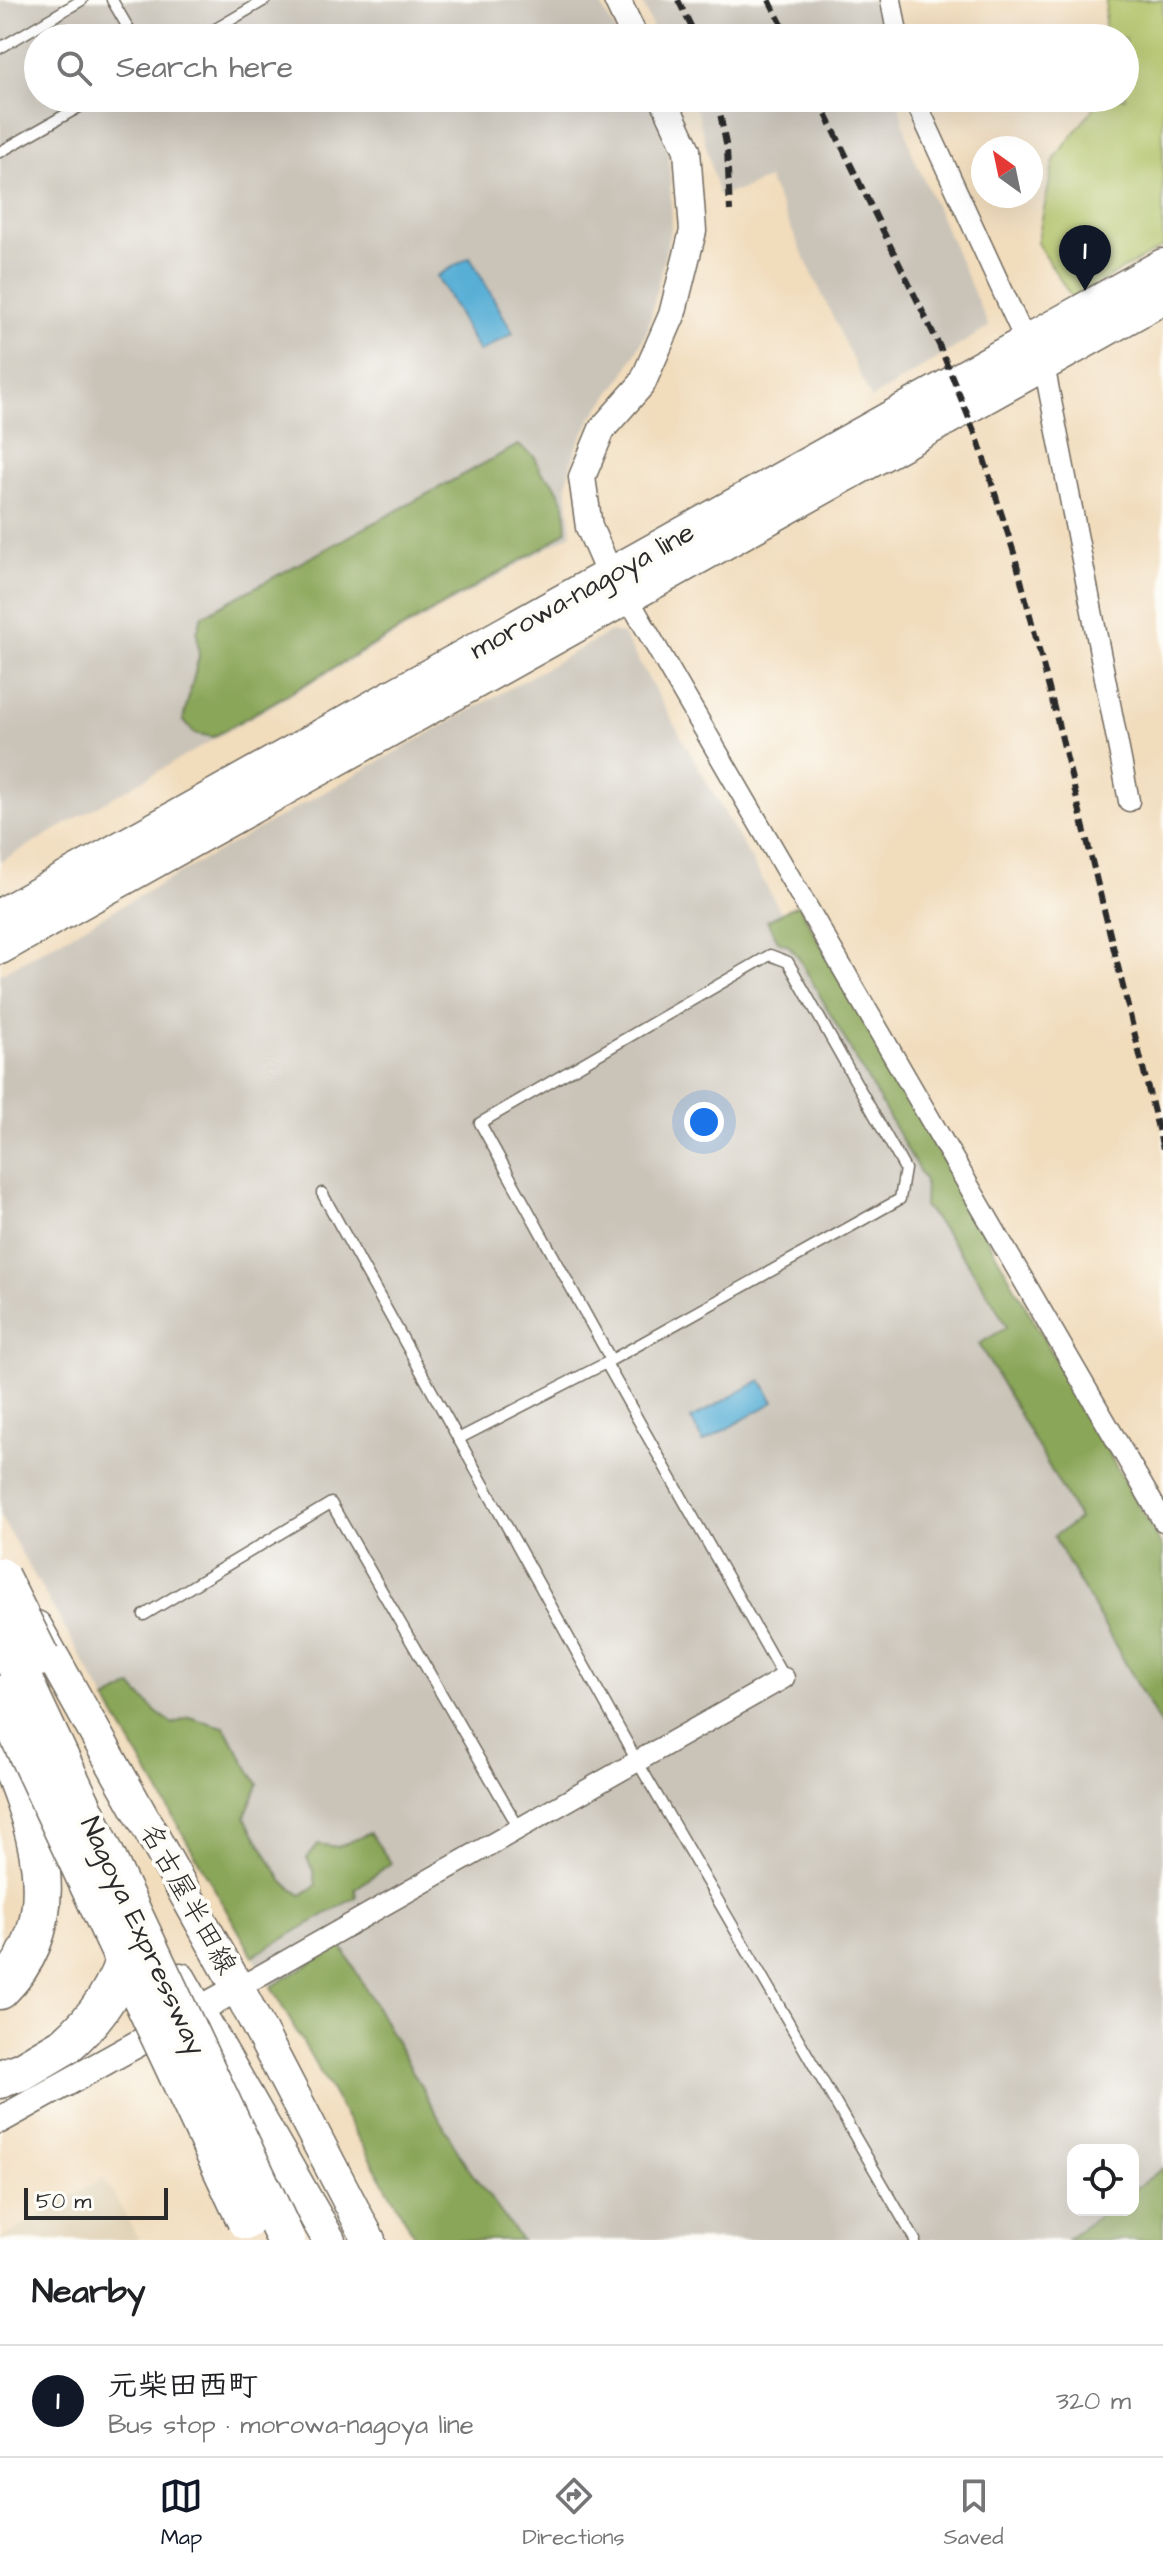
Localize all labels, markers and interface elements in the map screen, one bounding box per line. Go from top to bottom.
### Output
search box [24,24,1139,112]
icon: search [52,46,96,90]
text: Search here [116,47,293,89]
north arrow [971,136,1043,208]
pin: 1 [1059,225,1111,291]
street label: morowa-nagoya line [463,513,702,671]
your location [684,1102,724,1142]
street label: Nagoya Expressway [69,1810,215,2063]
street label: 名古屋半田線 [130,1816,246,1982]
map controls [1067,2144,1139,2216]
button: locate [1067,2144,1139,2216]
scale bar [24,2184,168,2220]
text: 50 m [36,2186,91,2217]
text: Nearby [32,2268,146,2316]
text: 元柴田西町 [108,2365,258,2407]
text: 1 [56,2383,60,2419]
text: 320 m [1056,2383,1131,2419]
text: Bus stop · morowa-nagoya line [108,2407,474,2443]
tab: Map [159,2474,203,2553]
tab: Directions [522,2474,625,2553]
tab: Saved [944,2474,1004,2553]

